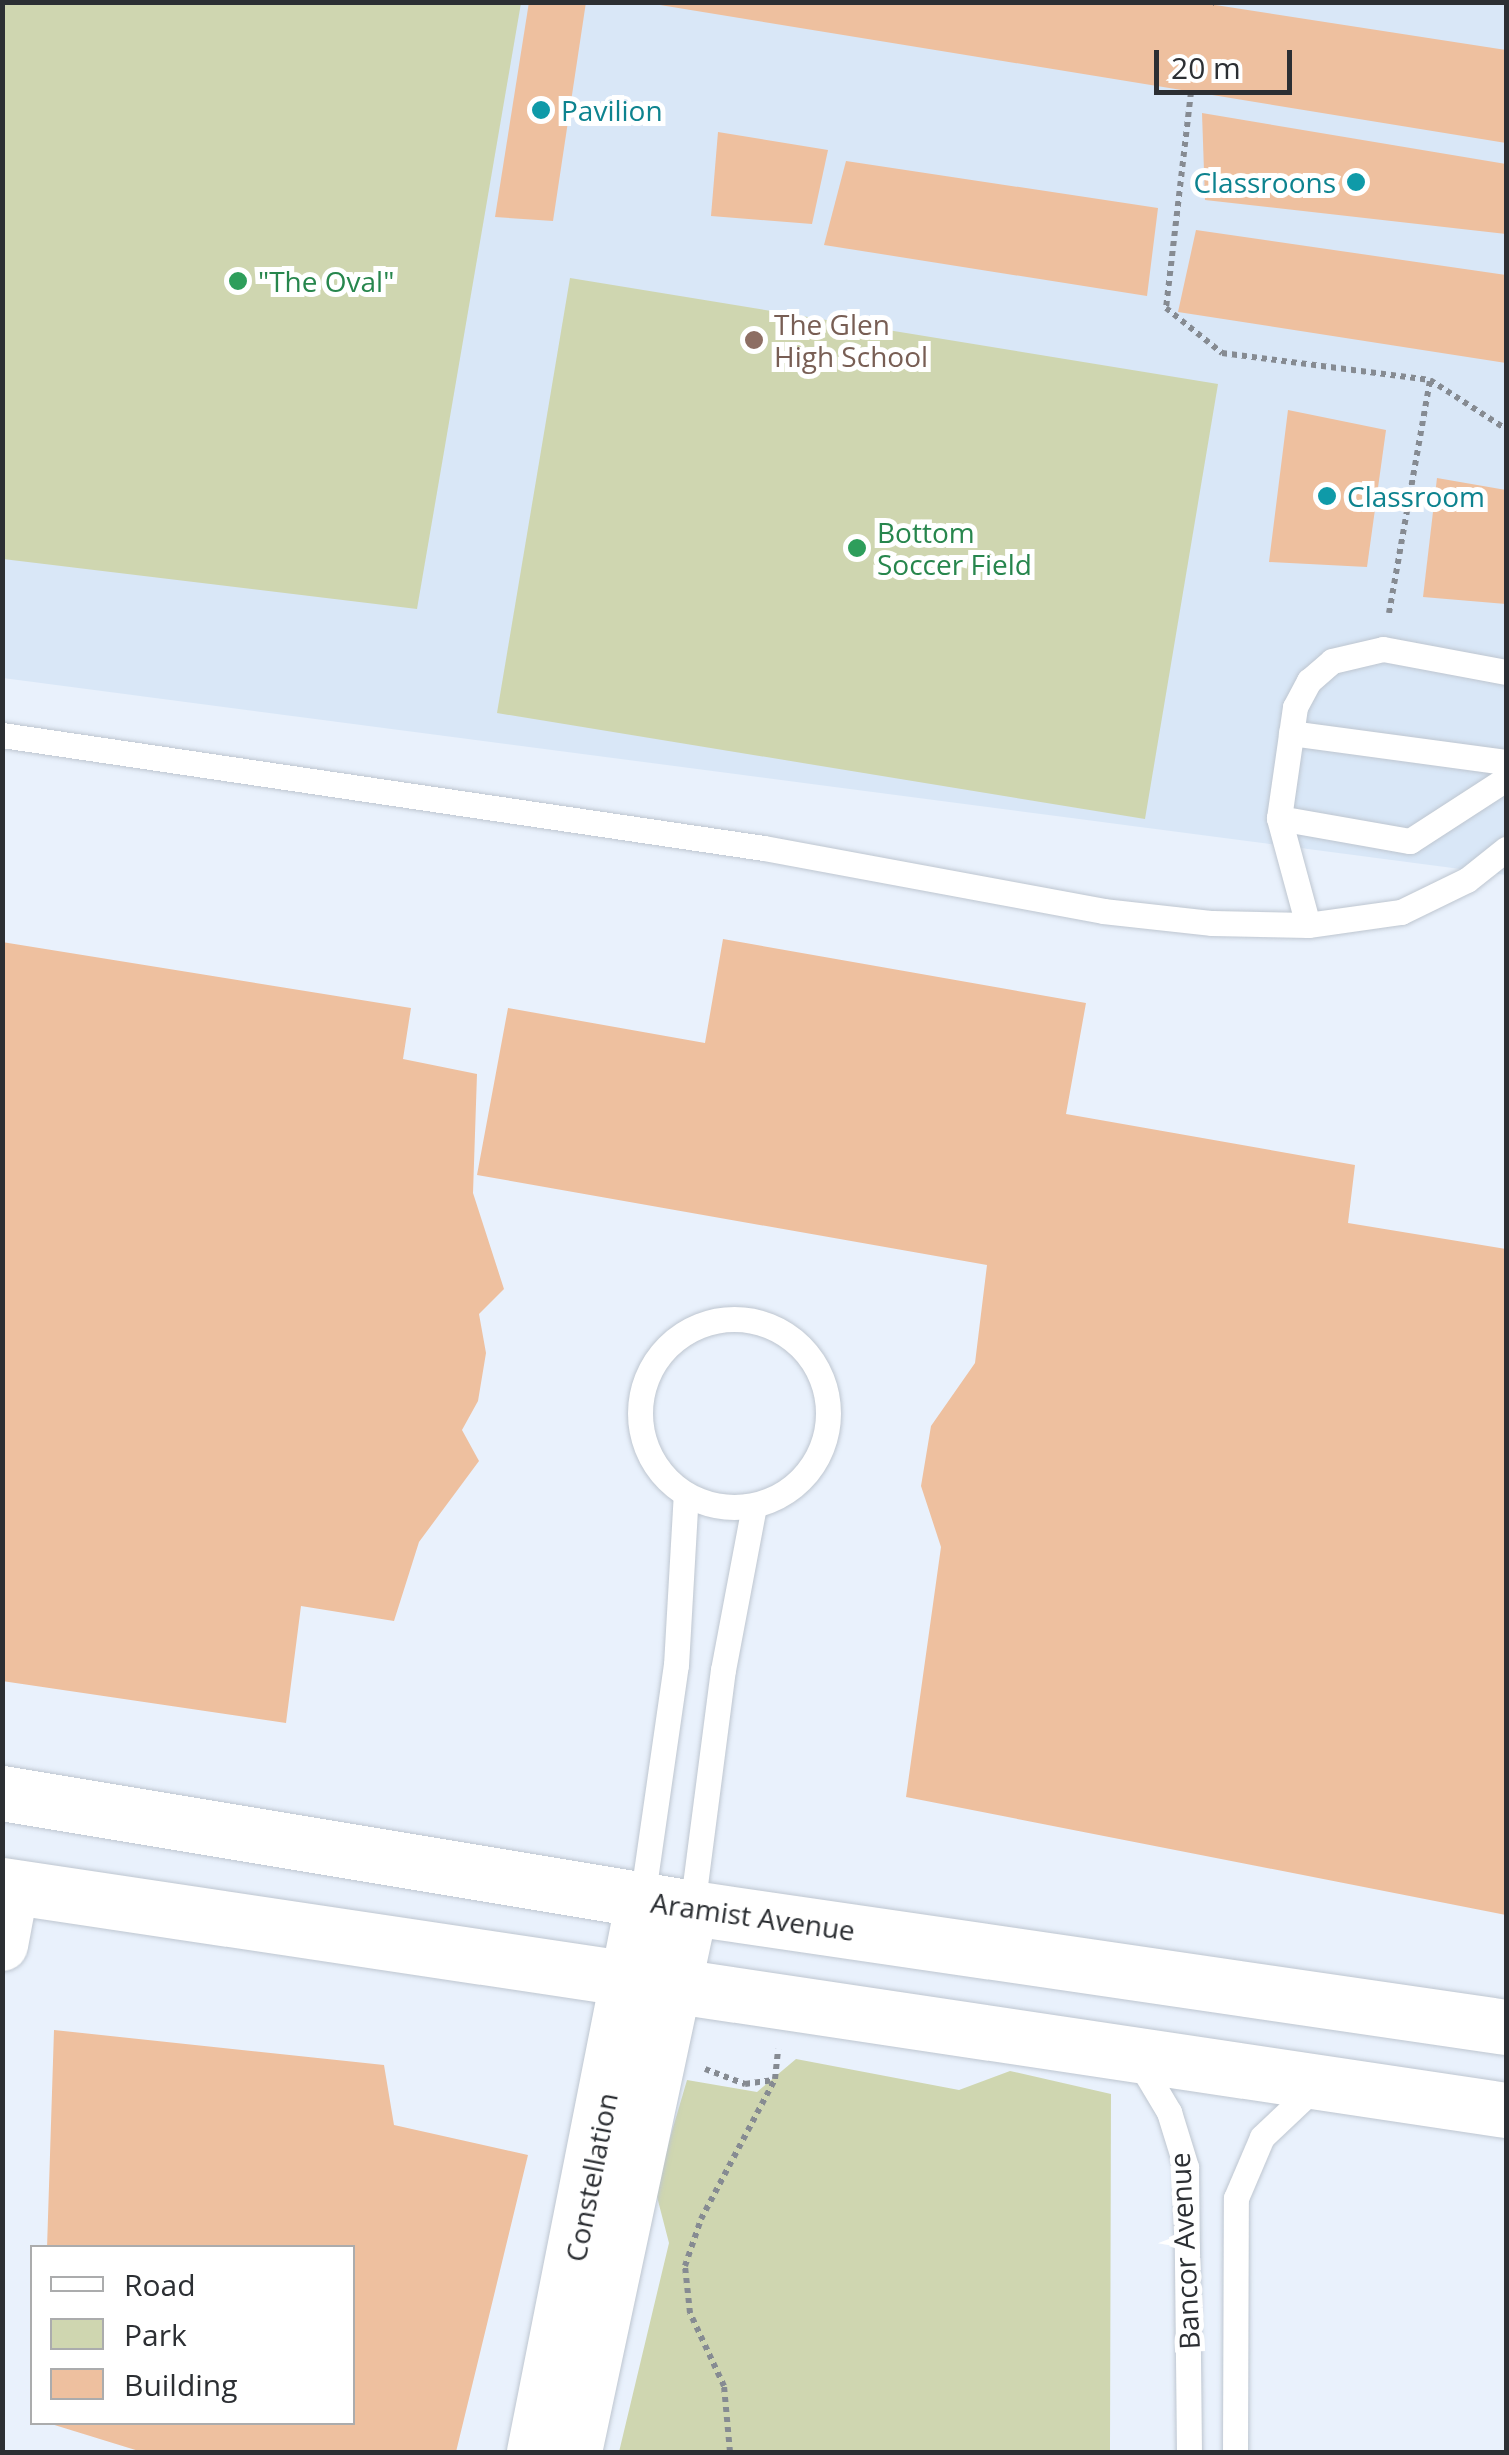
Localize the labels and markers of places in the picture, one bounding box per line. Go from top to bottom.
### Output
place label: Pavilion [561,93,663,127]
marker: Pavilion [530,99,552,121]
place label: Classroons [1193,165,1336,199]
marker: Classroons [1345,171,1367,193]
place label: "The Oval" [258,264,394,298]
marker: "The Oval" [227,270,249,292]
place label: The Glen High School [774,307,928,373]
marker: The Glen High School [743,329,765,351]
place label: Classroom [1347,479,1485,513]
marker: Classroom [1316,485,1338,507]
place label: Bottom Soccer Field [877,515,1032,581]
marker: Bottom Soccer Field [846,537,868,559]

